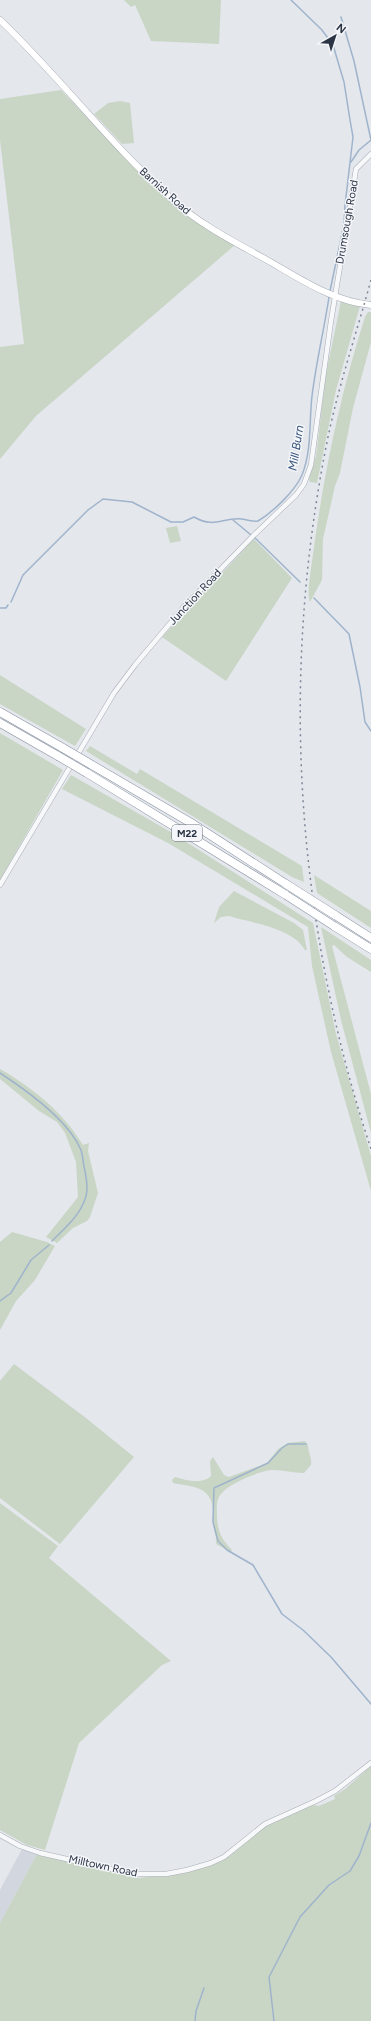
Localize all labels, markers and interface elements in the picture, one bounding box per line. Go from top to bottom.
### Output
north arrow [315,16,355,56]
text: N [334,21,348,36]
street label: Barnish Road [137,165,193,217]
street label: Drumsough Road [333,179,361,265]
water label: Mill Burn [285,424,307,472]
street label: Junction Road [166,567,224,627]
road number: M22 [172,825,202,841]
street label: Milltown Road [67,1852,139,1880]

